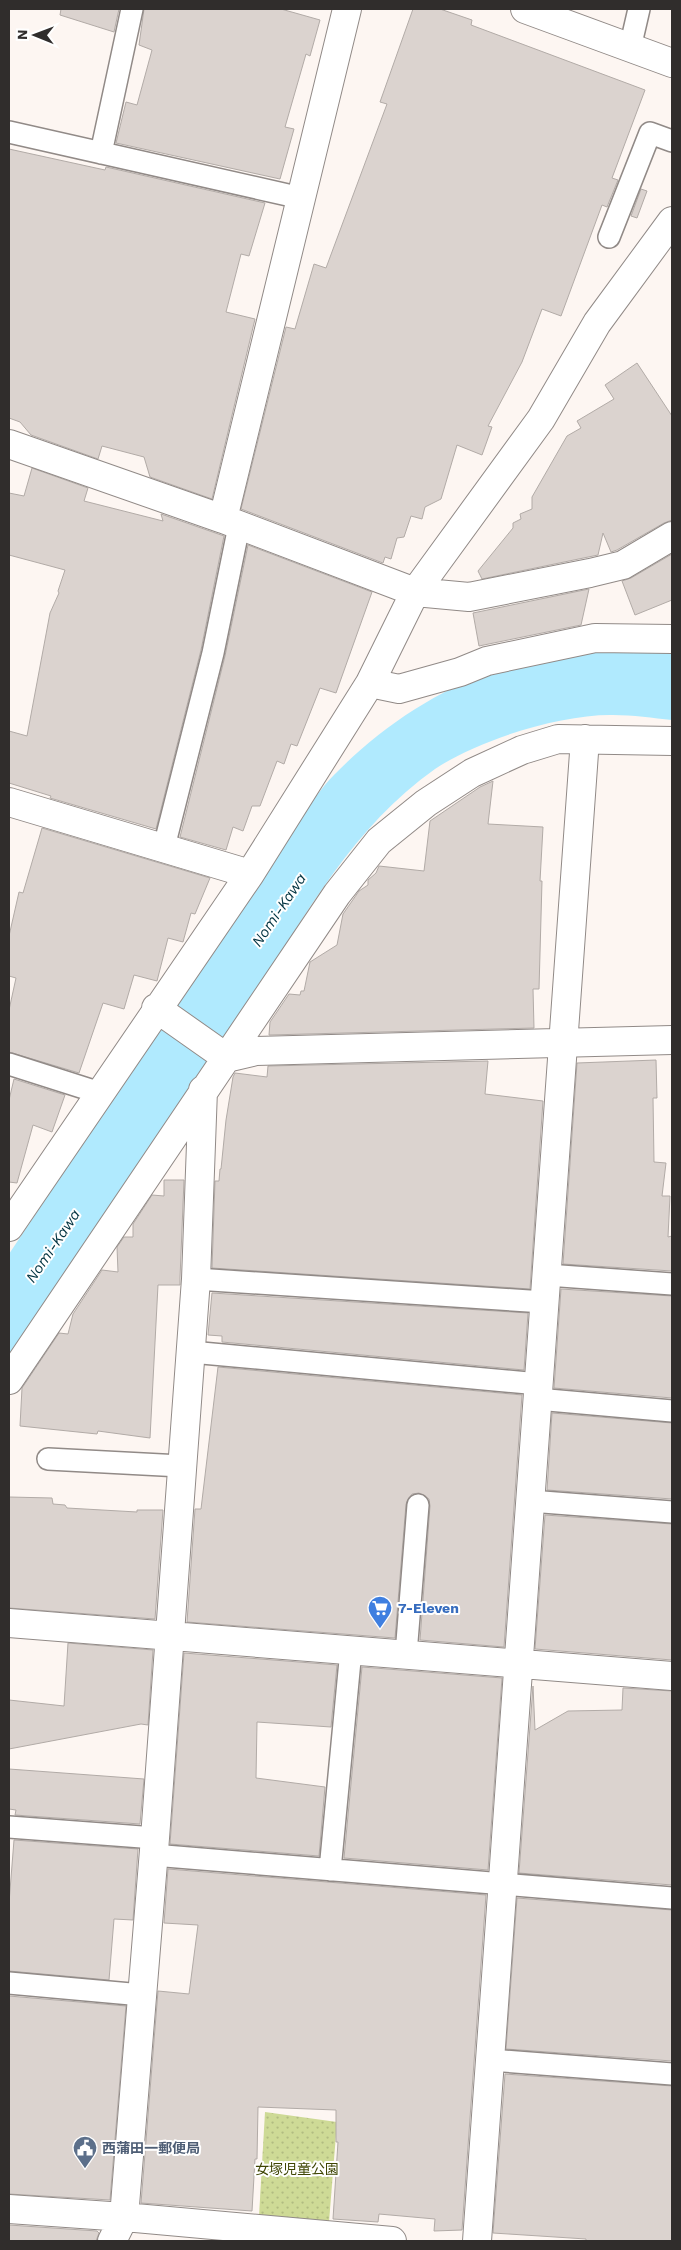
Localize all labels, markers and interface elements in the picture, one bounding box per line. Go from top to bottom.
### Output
north arrow [10,10,60,60]
text: N [14,29,30,40]
water label: Nomi-Kawa [248,870,310,950]
water label: Nomi-Kawa [22,1206,84,1286]
supermarket icon: 7-Eleven [367,1595,393,1629]
place label: 7-Eleven [398,1600,459,1616]
public building icon: 西蒲田一郵便局 [72,2135,98,2169]
place label: 西蒲田一郵便局 [102,2140,200,2156]
park label: 女塚児童公園 [255,2161,339,2177]

